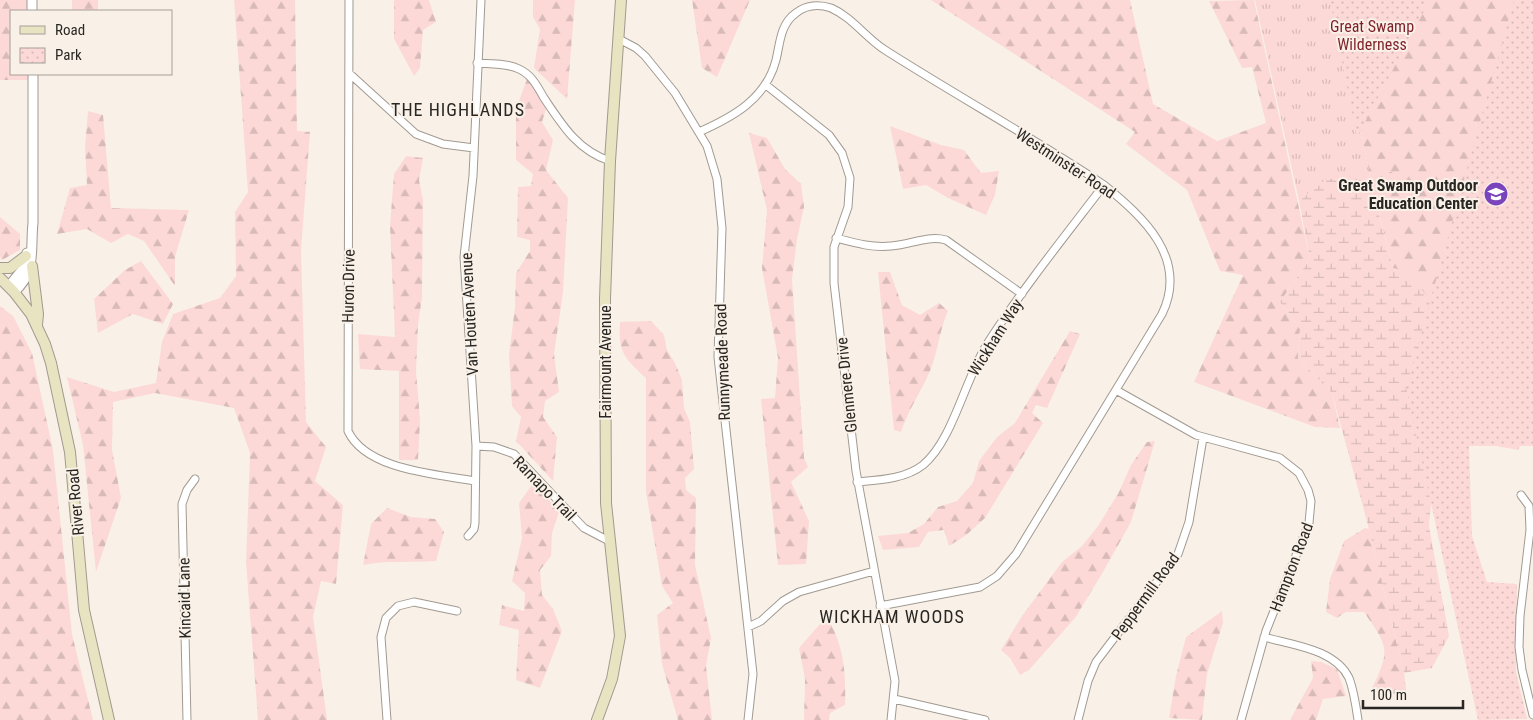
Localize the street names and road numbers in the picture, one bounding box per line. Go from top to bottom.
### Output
street label: Westminster Road [1012,124,1119,203]
street label: Huron Drive [338,249,359,323]
street label: Van Houten Avenue [457,252,482,376]
street label: Wickham Way [964,295,1027,379]
street label: Runnymeade Road [711,303,734,421]
street label: Fairmount Avenue [596,305,615,419]
street label: Glenmere Drive [832,336,861,434]
street label: Ramapo Trail [509,452,580,525]
street label: River Road [63,468,88,536]
street label: Hampton Road [1266,520,1317,614]
street label: Peppermill Road [1107,549,1183,644]
street label: Kincaid Lane [174,557,195,639]

